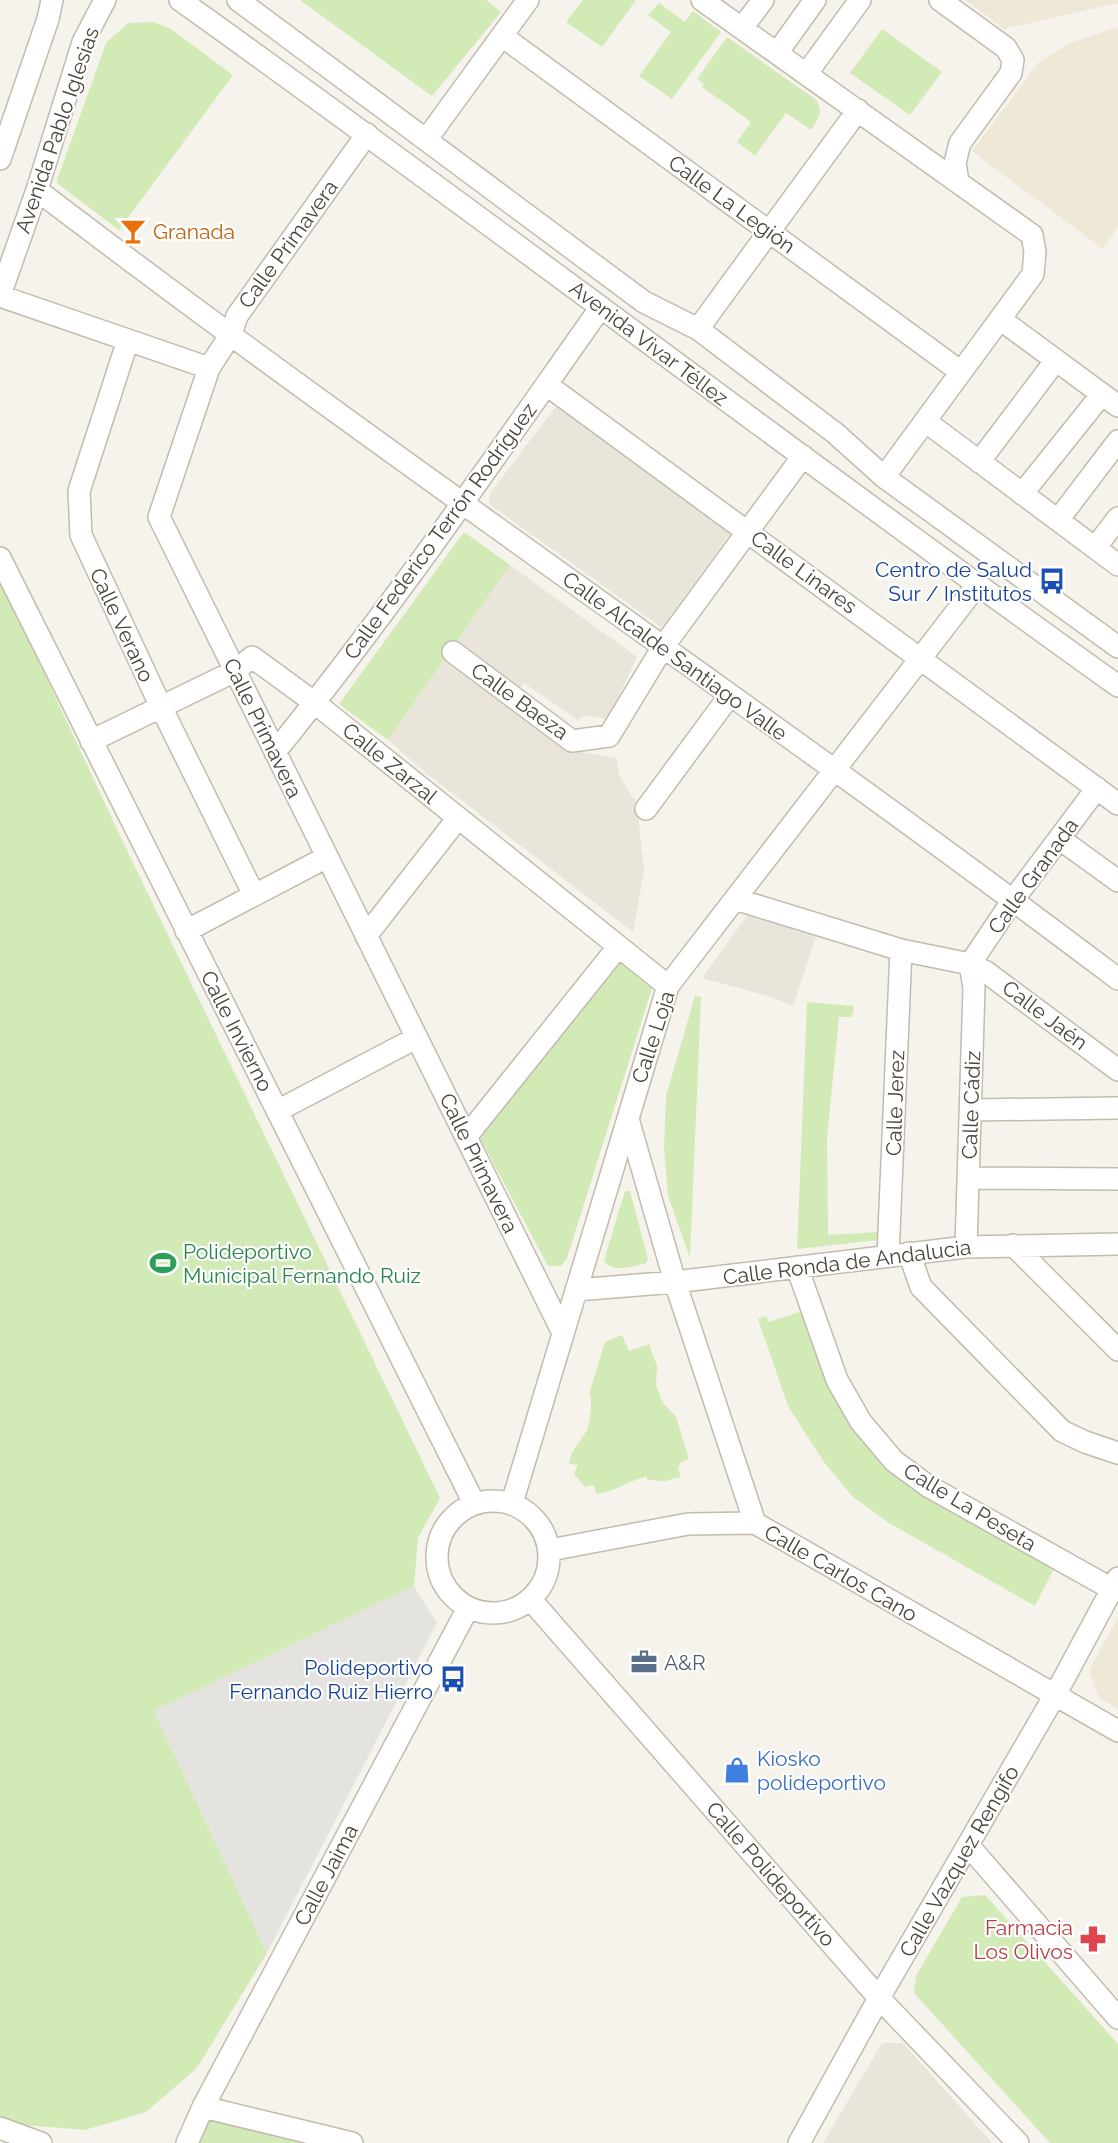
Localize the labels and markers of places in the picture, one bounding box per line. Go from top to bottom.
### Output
bar icon: Granada [118,216,148,246]
place label: Granada [153,219,235,244]
place label: Centro de Salud Sur / Institutos [875,557,1032,606]
bus stop icon: Centro de Salud Sur / Institutos [1037,566,1067,596]
place label: Polideportivo Municipal Fernando Ruiz [183,1239,421,1288]
sports icon: Polideportivo Municipal Fernando Ruiz [148,1248,178,1278]
office icon: A&R [629,1647,659,1677]
place label: A&R [664,1650,706,1675]
place label: Polideportivo Fernando Ruiz Hierro [229,1655,433,1704]
bus stop icon: Polideportivo Fernando Ruiz Hierro [438,1664,468,1694]
place label: Kiosko polideportivo [757,1746,886,1795]
shop icon: Kiosko polideportivo [722,1755,752,1785]
place label: Farmacia Los Olivos [973,1915,1073,1964]
pharmacy icon: Farmacia Los Olivos [1078,1924,1108,1954]

